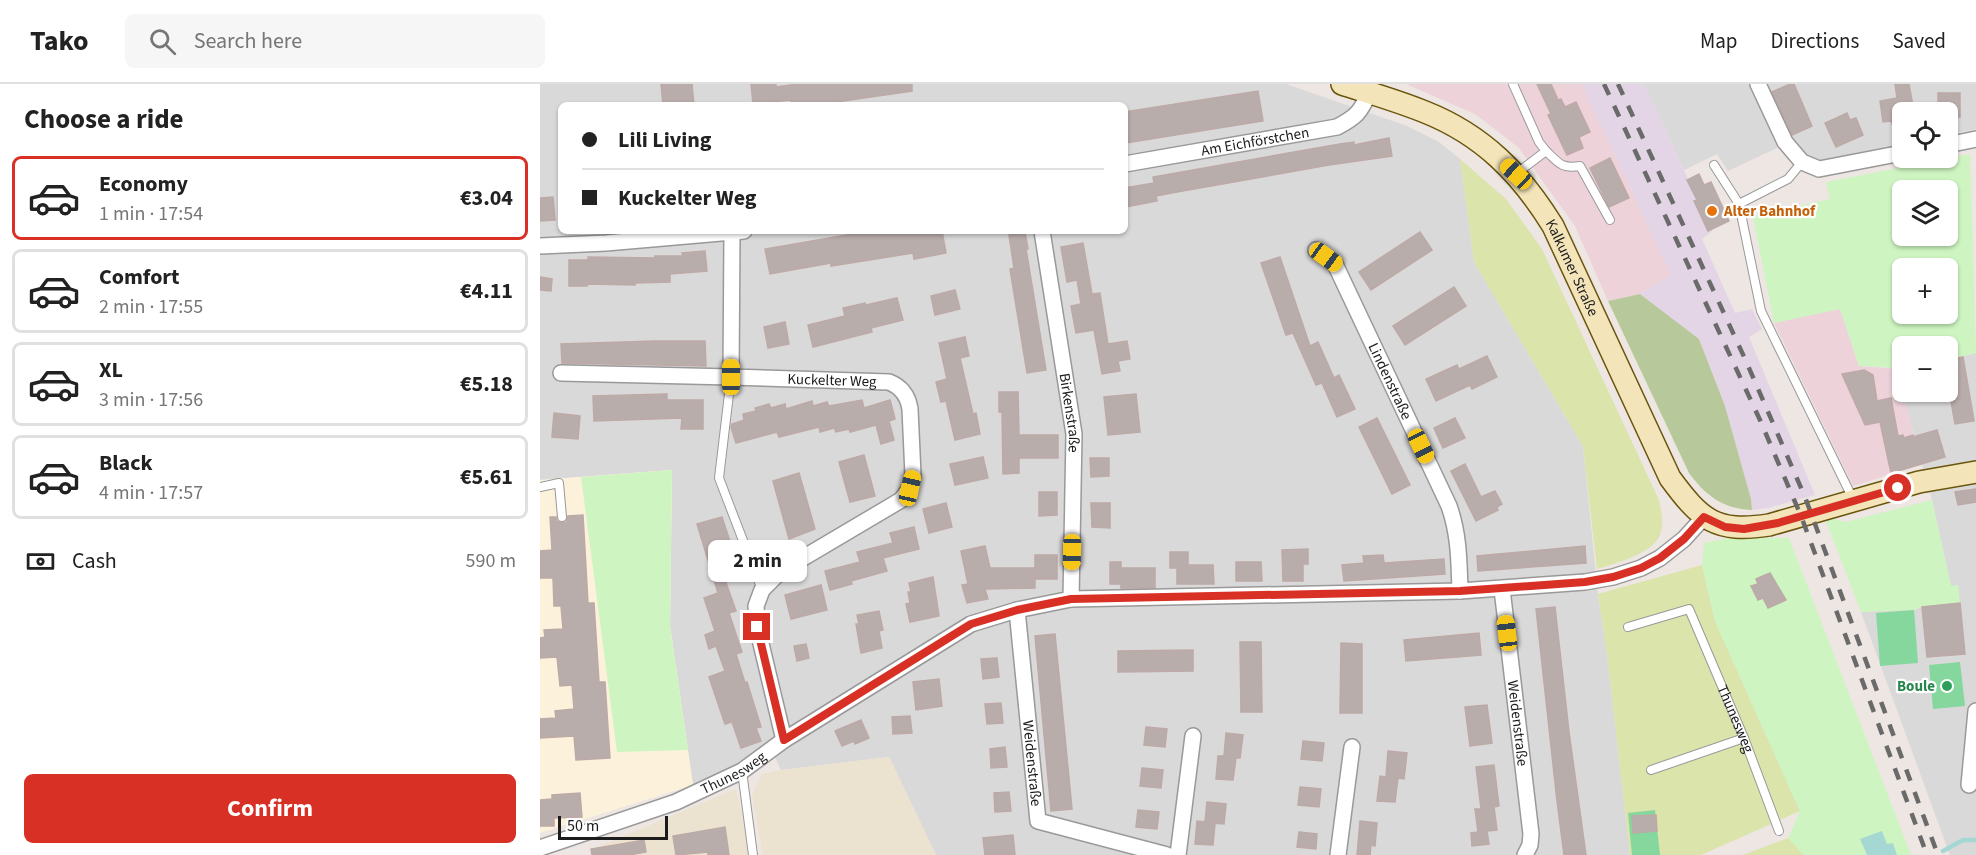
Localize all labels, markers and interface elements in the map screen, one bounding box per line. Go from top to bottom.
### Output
search box [125,14,545,68]
text: Tako [30,21,89,61]
icon: search [146,25,179,58]
text: Search here [194,25,302,57]
text: Map [1700,26,1738,56]
text: Directions [1771,26,1859,56]
text: Saved [1892,26,1946,56]
text: Choose a ride [24,100,184,139]
map controls [1892,102,1958,402]
button: locate [1892,102,1958,168]
street label: Am Eichförstchen [1199,122,1311,161]
text: Lili Living [618,124,712,156]
car [1497,155,1535,193]
text: Economy [99,168,188,200]
icon: car [27,171,81,225]
button: layers [1892,180,1958,246]
text: €3.04 [460,182,513,214]
text: Kuckelter Weg [618,182,757,214]
text: 1 min · 17:54 [99,200,203,228]
place label: Alter Bahnhof [1723,201,1816,222]
marker: Alter Bahnhof [1705,204,1719,218]
street label: Kalkumer Straße [1541,215,1604,319]
car [1306,239,1346,275]
button: + [1892,258,1958,324]
text: Comfort [99,261,180,293]
icon: car [27,264,81,318]
text: €4.11 [460,275,513,307]
text: 2 min · 17:55 [99,293,203,321]
button: − [1892,336,1958,402]
street label: Lindenstraße [1363,339,1417,423]
text: XL [99,354,123,386]
icon: car [27,357,81,411]
car [722,359,740,395]
text: €5.18 [460,368,513,400]
street label: Kuckelter Weg [787,368,877,392]
street label: Birkenstraße [1054,372,1085,453]
text: 3 min · 17:56 [99,386,203,414]
car [1405,426,1437,466]
text: Black [99,447,153,479]
icon: car [27,450,81,504]
text: €5.61 [460,461,513,493]
car [897,468,923,508]
route start [1884,474,1911,501]
text: 4 min · 17:57 [99,479,203,507]
car [1063,534,1081,570]
callout: 2 min [708,540,806,582]
icon: cash [24,545,57,578]
text: Cash [72,545,117,577]
text: 590 m [466,547,516,575]
text: 2 min [733,547,782,575]
route end [743,613,770,640]
car [1496,614,1518,652]
place label: Boule [1897,676,1935,697]
street label: Weidenstraße [1502,679,1533,767]
marker: Boule [1940,679,1954,693]
street label: Thunesweg [1712,682,1759,756]
street label: Weidenstraße [1018,719,1047,807]
street label: Thunesweg [697,746,771,799]
button: Confirm [24,774,516,843]
scale bar [558,813,668,840]
text: 50 m [567,815,599,837]

